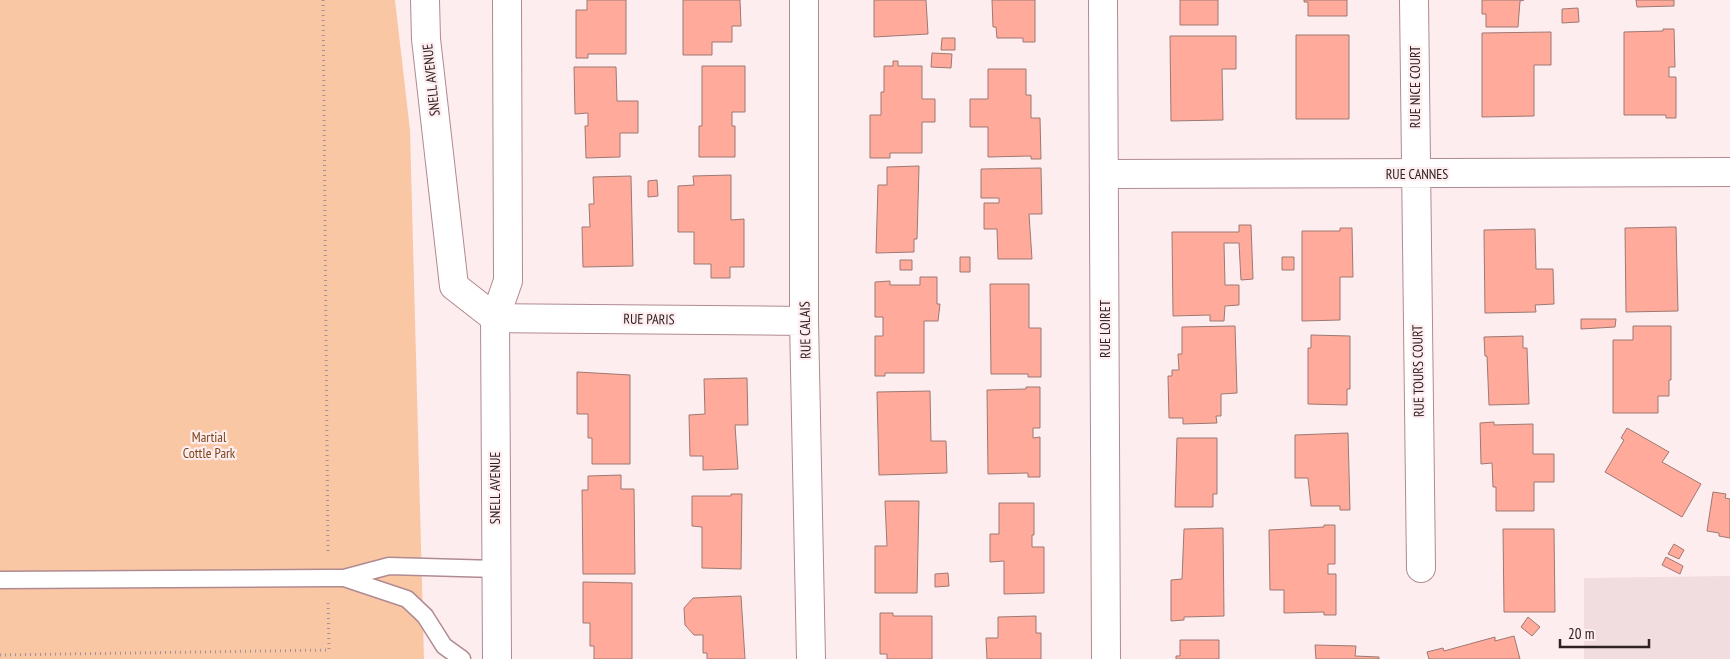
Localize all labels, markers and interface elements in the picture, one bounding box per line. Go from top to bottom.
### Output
street label: SNELL AVENUE [418,43,444,117]
street label: RUE NICE COURT [1406,45,1424,128]
street label: RUE CANNES [1386,165,1448,183]
street label: RUE LOIRET [1096,299,1114,358]
street label: RUE CALAIS [796,301,814,359]
street label: RUE PARIS [623,310,675,328]
street label: RUE TOURS COURT [1408,324,1428,417]
park label: Martial Cottle Park [183,428,236,462]
street label: SNELL AVENUE [486,452,504,524]
scale bar [1560,616,1649,648]
text: 20 m [1568,624,1594,643]

